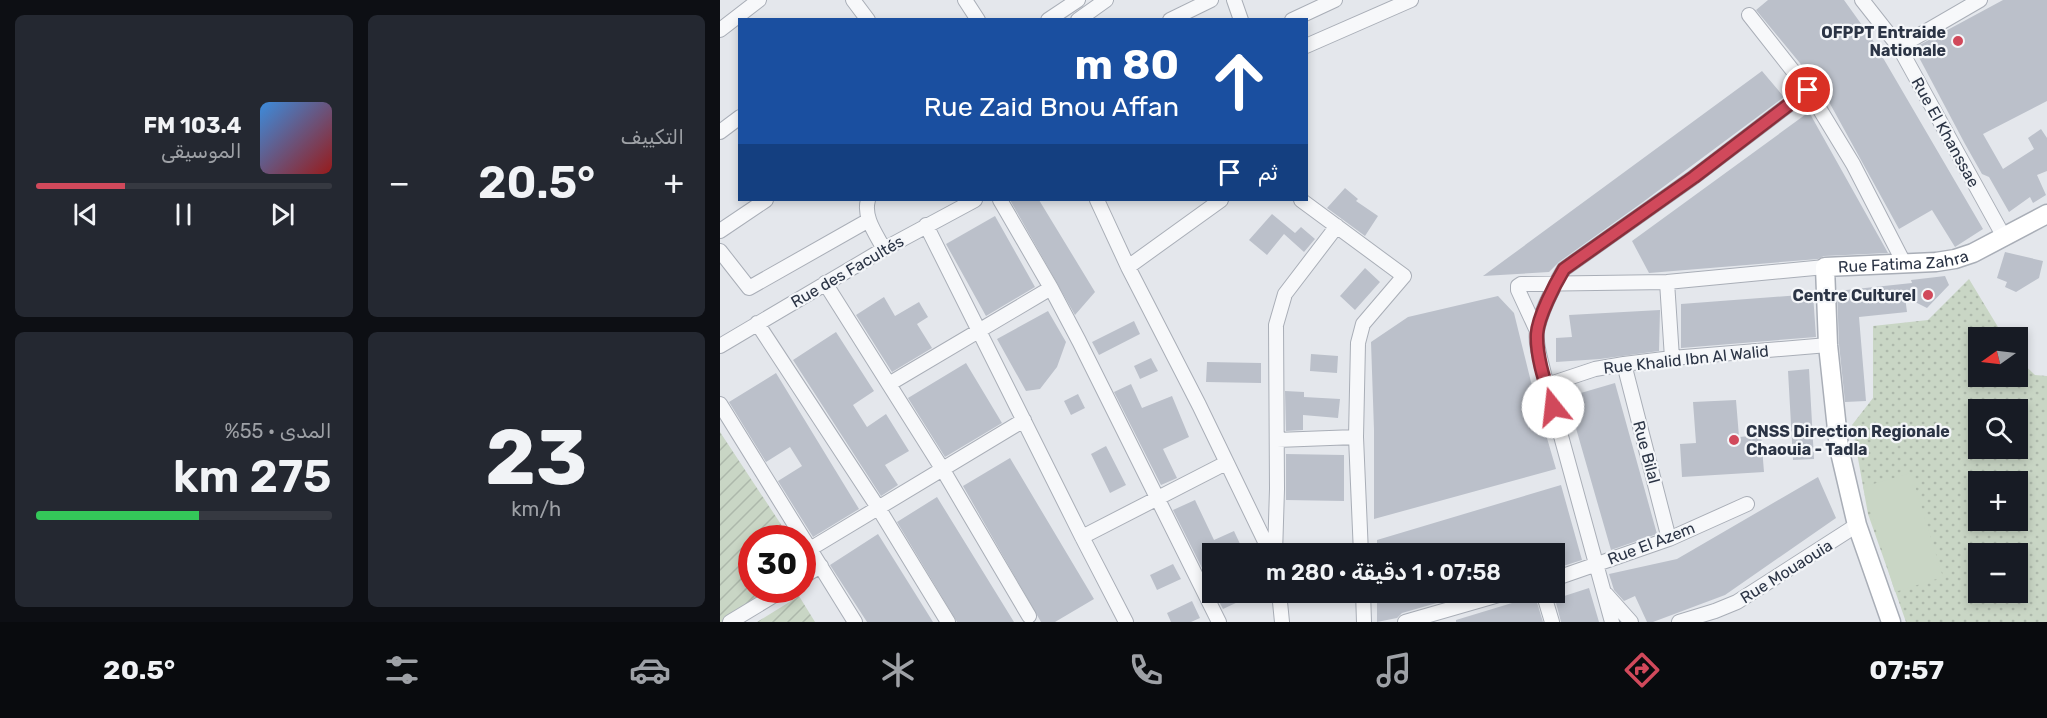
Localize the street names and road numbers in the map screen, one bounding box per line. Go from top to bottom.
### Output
street label: Rue El Khanssae [1908,74,1984,190]
street label: Rue des Facultés [788,231,907,311]
street label: Rue Fatima Zahra [1838,246,1971,276]
street label: Rue Khalid Ibn Al Walid [1602,341,1770,378]
street label: Rue Bilal [1629,419,1664,486]
street label: Rue El Azem [1605,518,1698,569]
street label: Rue Mouaouia [1737,536,1836,607]

